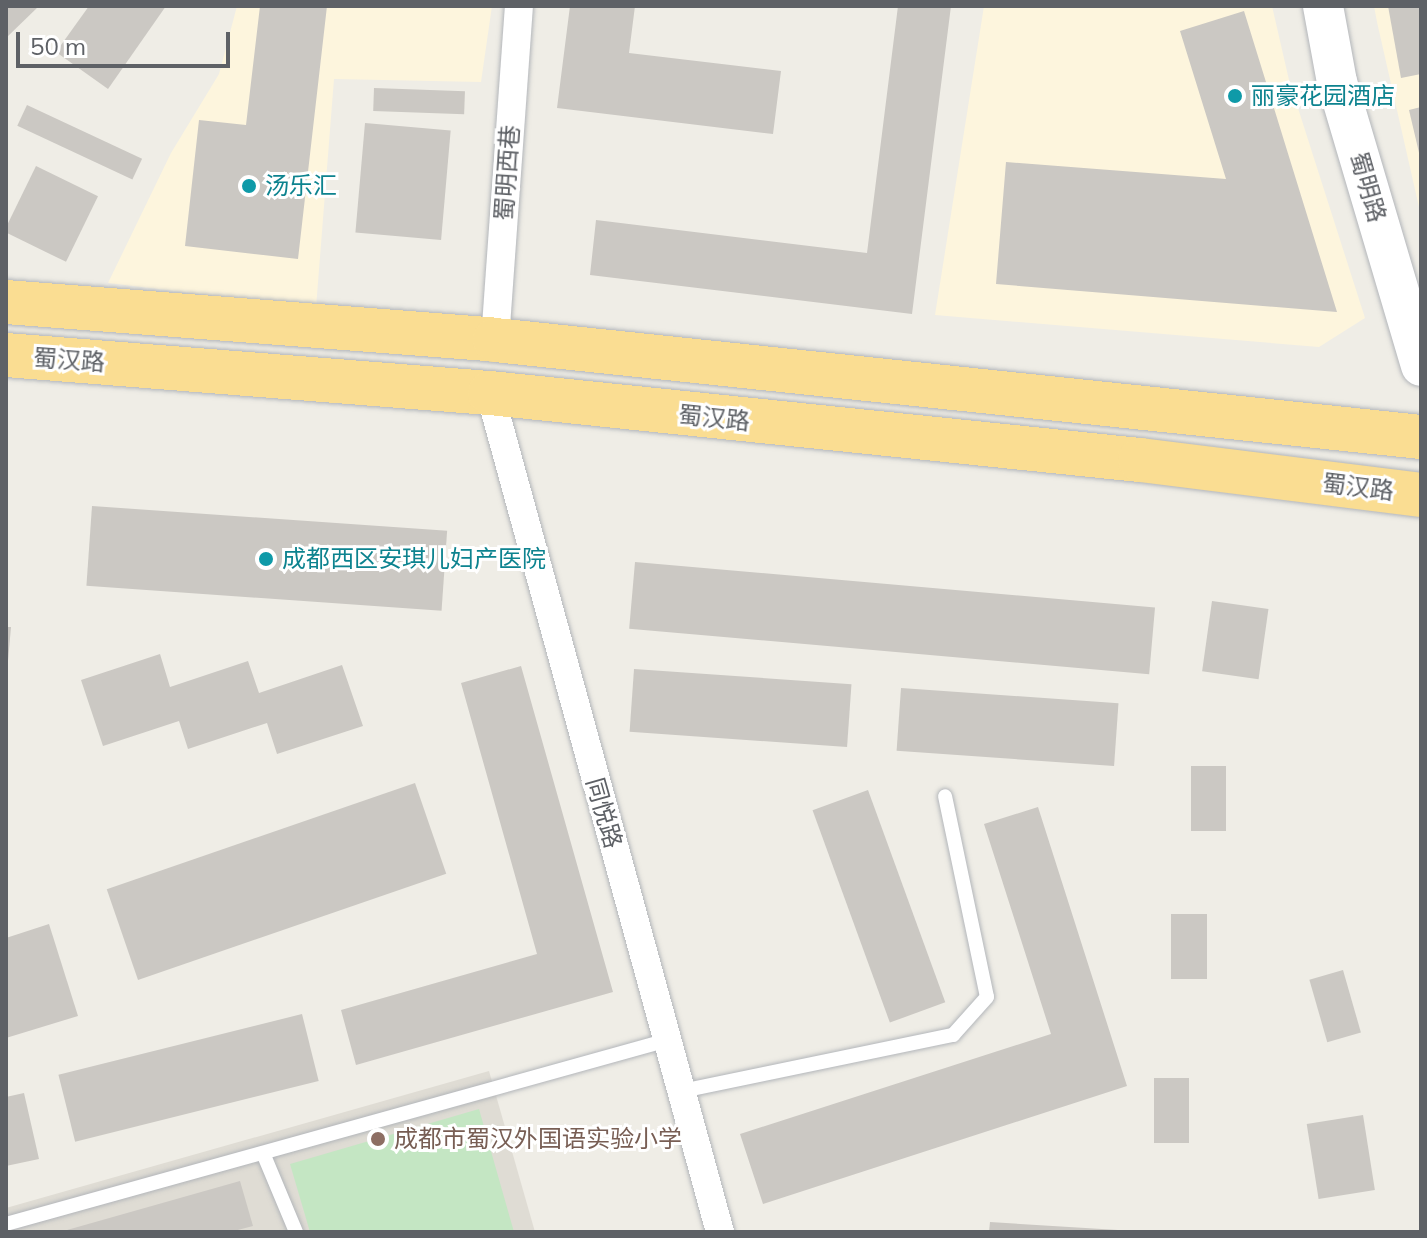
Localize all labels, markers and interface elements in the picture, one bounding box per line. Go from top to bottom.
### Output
scale bar [20,16,234,66]
text: 50 m [30,31,86,61]
place label: 丽豪花园酒店 [1251,82,1395,110]
marker: 丽豪花园酒店 [1226,87,1244,105]
street label: 蜀明西巷 [489,124,525,222]
street label: 蜀明路 [1344,148,1392,226]
place label: 汤乐汇 [265,172,337,200]
marker: 汤乐汇 [240,177,258,195]
street label: 蜀汉路 [32,343,106,377]
street label: 蜀汉路 [677,400,751,436]
street label: 蜀汉路 [1321,468,1395,506]
place label: 成都西区安琪儿妇产医院 [282,545,546,573]
marker: 成都西区安琪儿妇产医院 [257,550,275,568]
street label: 同悦路 [580,774,628,852]
place label: 成都市蜀汉外国语实验小学 [394,1125,682,1153]
marker: 成都市蜀汉外国语实验小学 [369,1130,387,1148]

